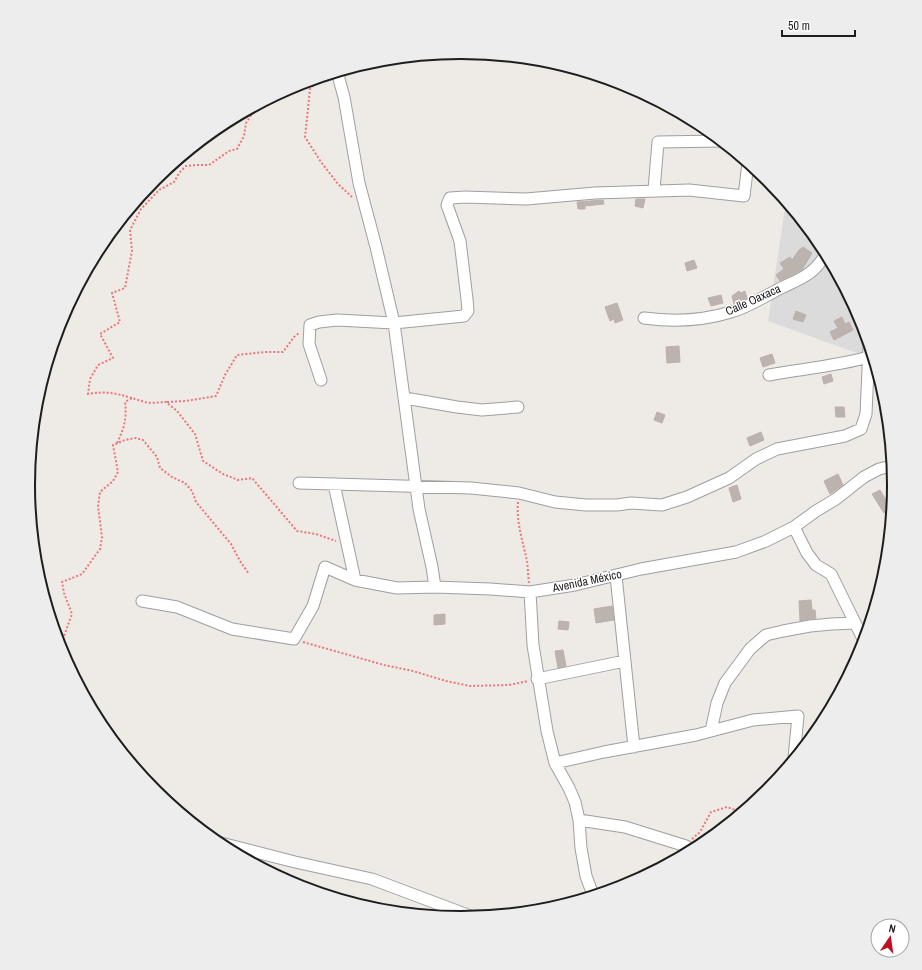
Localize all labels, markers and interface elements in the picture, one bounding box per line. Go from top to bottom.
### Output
scale bar [782,12,855,38]
text: 50 m [788,18,810,34]
street label: Calle Oaxaca [723,280,784,319]
street label: Avenida México [550,566,623,596]
north arrow [870,918,910,958]
text: N [888,921,897,936]

